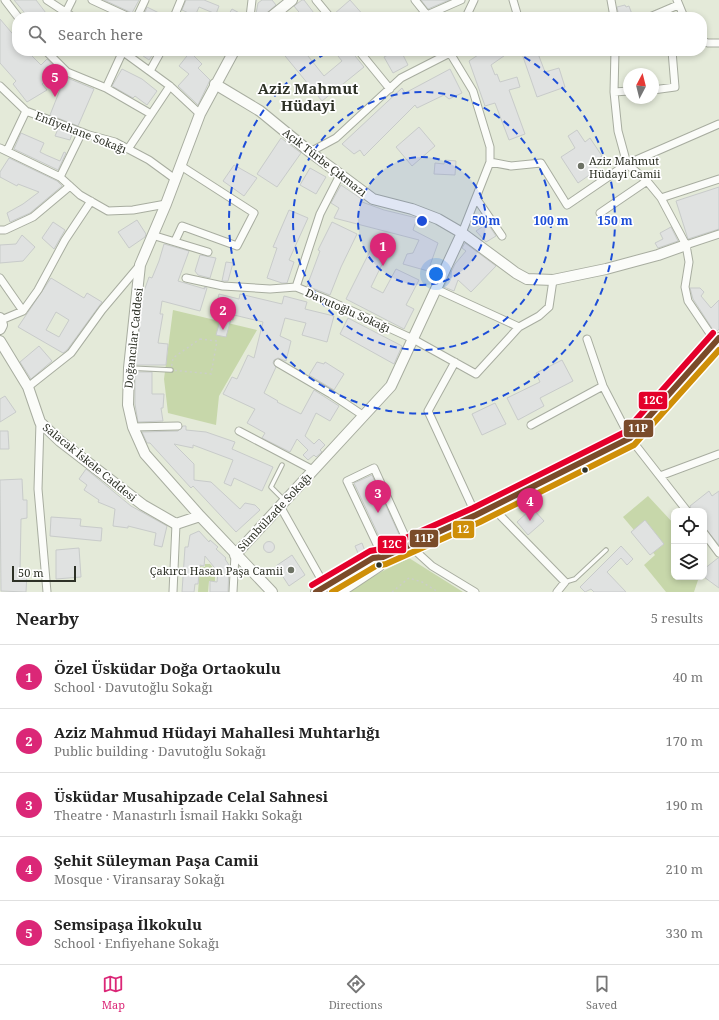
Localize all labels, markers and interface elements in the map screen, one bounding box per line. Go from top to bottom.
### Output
search box [12,12,707,56]
icon: search [26,23,48,45]
text: Search here [58,24,143,44]
pin: 5 [42,64,68,97]
north arrow [623,68,659,104]
district label: Aziz Mahmut Hüdayi [258,78,358,115]
street label: Enfiyehane Sokağı [33,108,129,157]
street label: Açık Türbe Çıkmazı [280,125,370,200]
place label: Aziz Mahmut Hüdayi Camii [589,153,661,181]
marker: Aziz Mahmut Hüdayi Camii [576,161,586,171]
text: 50 m [472,212,500,229]
text: 100 m [533,212,569,229]
text: 150 m [597,212,633,229]
centre of rings [415,214,429,228]
pin: 1 [370,233,396,266]
your location [426,264,446,284]
street label: Davutoğlu Sokağı [303,285,393,336]
street label: Doğancılar Caddesi [120,287,146,389]
pin: 2 [210,297,236,330]
line badge: 12C [638,391,668,410]
text: 12C [643,392,663,407]
street label: Salacak İskele Caddesi [40,419,140,505]
line badge: 11P [623,419,654,438]
text: 11P [628,420,648,435]
unlabelled marker [580,465,590,475]
street label: Sümbülzade Sokağı [234,469,315,554]
pin: 3 [365,480,391,513]
pin: 4 [517,488,543,521]
map controls [671,508,707,580]
button: locate [671,508,707,544]
line badge: 12 [452,520,475,539]
text: 12 [457,521,469,536]
line badge: 11P [409,529,439,548]
text: 11P [414,530,434,545]
line badge: 12C [377,535,407,554]
text: 12C [382,536,402,551]
button: layers [671,544,707,580]
unlabelled marker [374,560,384,570]
place label: Çakırcı Hasan Paşa Camii [150,563,283,578]
scale bar [12,564,76,583]
text: 50 m [18,565,44,580]
marker: Çakırcı Hasan Paşa Camii [286,565,296,575]
text: Nearby [16,607,79,630]
text: 5 results [651,609,703,627]
text: Özel Üsküdar Doğa Ortaokulu [54,658,281,678]
text: 1 [25,668,33,686]
text: 40 m [673,668,703,686]
text: School · Davutoğlu Sokağı [54,678,213,696]
text: Aziz Mahmud Hüdayi Mahallesi Muhtarlığı [54,722,380,742]
text: 2 [25,732,33,750]
text: 170 m [666,732,703,750]
text: Public building · Davutoğlu Sokağı [54,742,266,760]
text: Üsküdar Musahipzade Celal Sahnesi [54,786,328,806]
text: 3 [25,796,33,814]
text: 190 m [666,796,703,814]
text: Theatre · Manastırlı İsmail Hakkı Sokağı [54,806,303,824]
text: Şehit Süleyman Paşa Camii [54,850,259,870]
text: 4 [25,860,33,878]
text: 210 m [666,860,703,878]
text: Mosque · Viransaray Sokağı [54,870,225,888]
text: Semsipaşa İlkokulu [54,914,202,934]
text: 5 [25,924,33,942]
text: 330 m [666,924,703,942]
text: School · Enfiyehane Sokağı [54,934,219,952]
tab: Map [102,973,125,1012]
tab: Directions [329,973,382,1012]
tab: Saved [586,973,617,1012]

